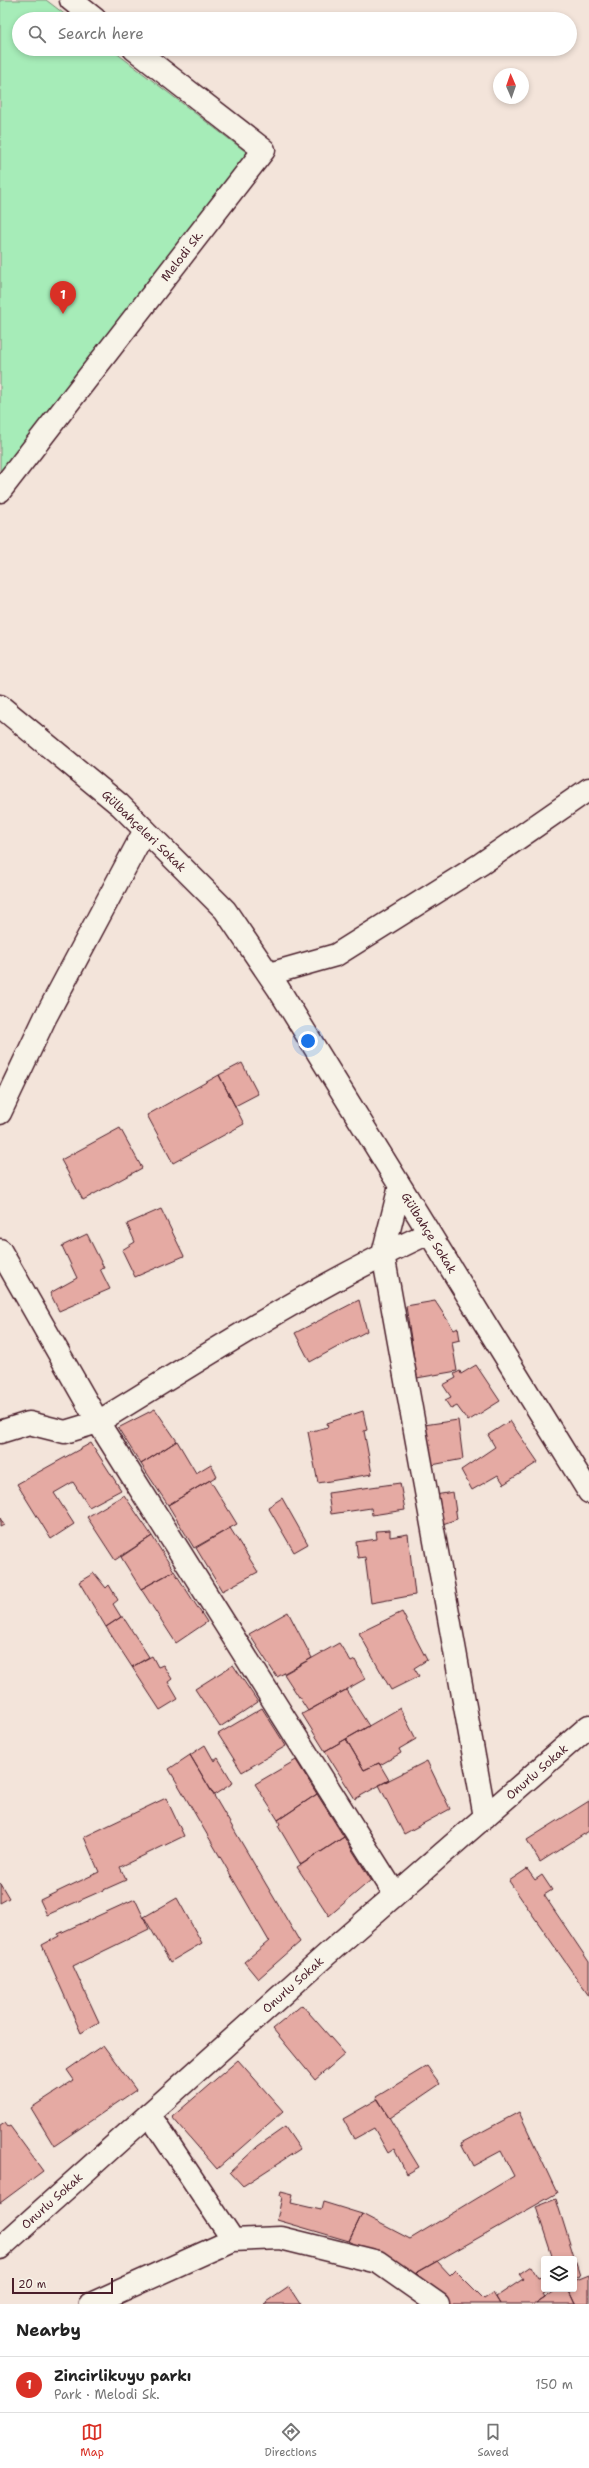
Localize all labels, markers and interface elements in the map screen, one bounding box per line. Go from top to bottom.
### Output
search box [12,12,577,56]
icon: search [26,23,48,45]
text: Search here [58,24,144,44]
north arrow [493,68,529,104]
street label: Melodi Sk. [157,227,207,285]
pin: 1 [50,281,76,314]
street label: Gülbahçeleri Sokak [98,787,190,876]
your location [298,1031,318,1051]
street label: Gülbahçe Sokak [398,1189,460,1277]
street label: Onurlu Sokak [503,1741,571,1803]
street label: Onurlu Sokak [259,1953,327,2017]
street label: Onurlu Sokak [18,2169,86,2233]
map controls [541,2256,577,2292]
button: layers [541,2256,577,2292]
scale bar [12,2276,113,2295]
text: 20 m [18,2277,46,2292]
text: Nearby [16,2319,81,2341]
text: Zincirlikuyu parkı [54,2366,191,2386]
text: 1 [26,2376,32,2393]
text: 150 m [535,2376,573,2393]
text: Park · Melodi Sk. [54,2386,160,2403]
tab: Map [80,2421,104,2460]
tab: Directions [264,2421,317,2460]
tab: Saved [477,2421,509,2460]

